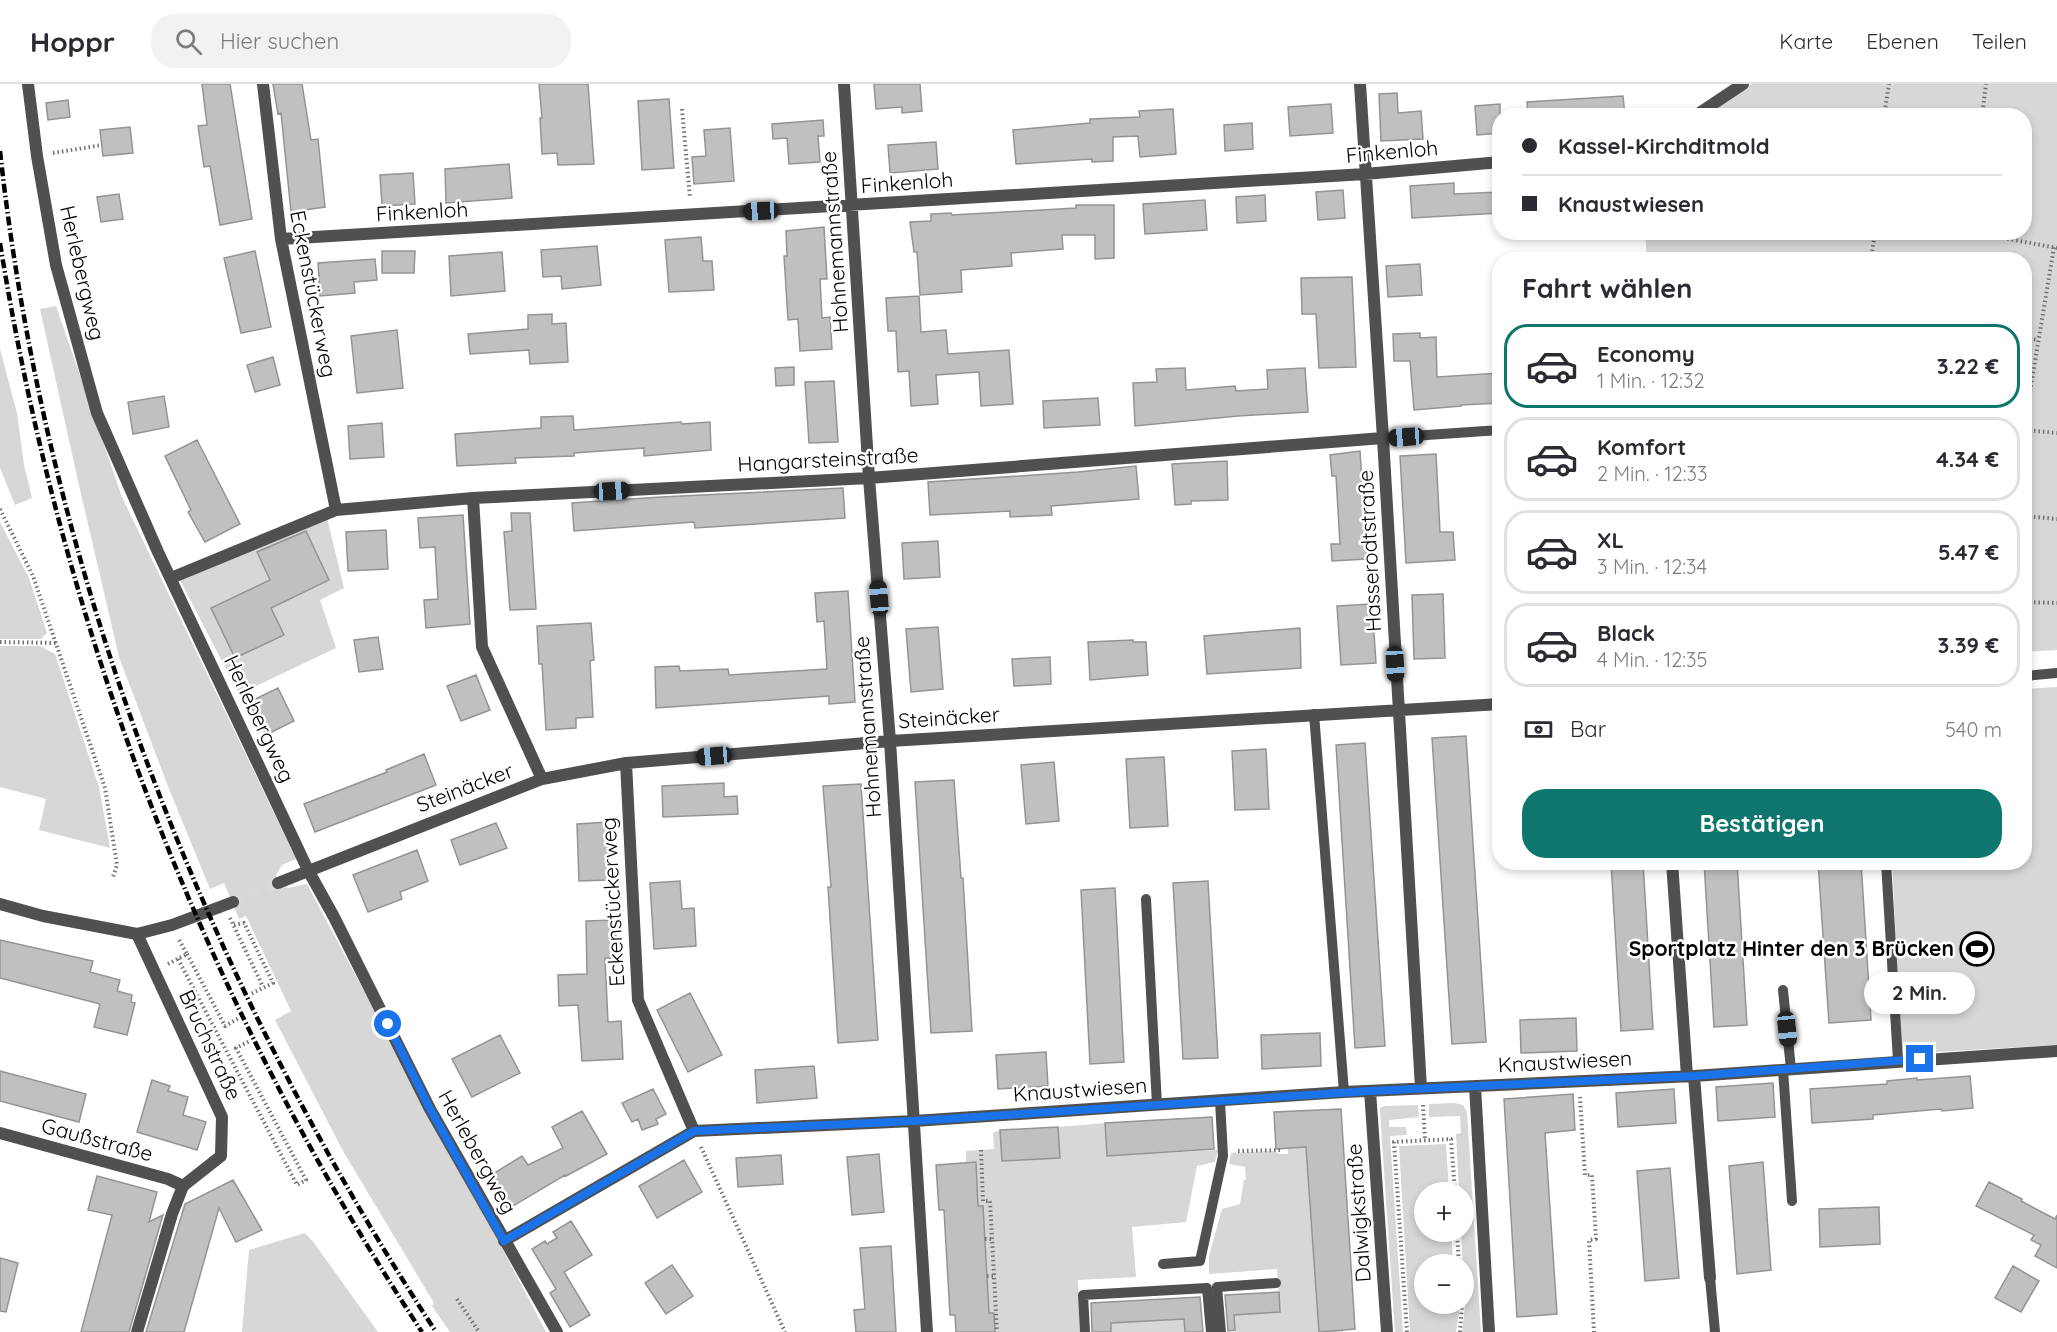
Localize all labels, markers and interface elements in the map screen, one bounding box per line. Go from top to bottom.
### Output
search box [151,14,571,68]
text: Hoppr [30,24,115,59]
icon: search [172,25,205,58]
text: Hier suchen [220,27,339,55]
text: Karte [1779,28,1833,54]
text: Ebenen [1866,28,1939,54]
text: Teilen [1972,28,2027,54]
text: Kassel-Kirchditmold [1558,132,1770,160]
street label: Finkenloh [1345,134,1439,168]
street label: Hohnemannstraße [815,150,853,334]
street label: Finkenloh [860,166,954,198]
text: Knaustwiesen [1558,190,1704,218]
street label: Finkenloh [375,196,469,226]
car [743,201,779,221]
street label: Herlebergweg [55,203,111,343]
street label: Eckenstückerweg [285,208,343,380]
text: Fahrt wählen [1522,271,1692,305]
icon: car [1525,339,1579,393]
text: Economy [1597,340,1695,368]
text: 3.22 € [1937,352,1999,380]
text: 1 Min. · 12:32 [1597,368,1704,393]
car [1387,427,1425,447]
icon: car [1525,432,1579,486]
text: Komfort [1597,433,1686,461]
street label: Hangarsteinstraße [737,441,919,477]
text: 4.34 € [1936,445,1999,473]
text: 2 Min. · 12:33 [1597,461,1708,486]
street label: Hasserodtstraße [1352,469,1386,633]
car [594,481,630,501]
icon: car [1525,525,1579,579]
text: XL [1597,526,1624,554]
text: 5.47 € [1938,538,1999,566]
text: 3 Min. · 12:34 [1597,554,1707,579]
car [868,579,890,617]
icon: car [1525,618,1579,672]
text: Black [1597,619,1655,647]
text: 3.39 € [1937,631,1999,659]
street label: Hohnemannstraße [848,635,886,819]
car [1385,646,1405,682]
text: 4 Min. · 12:35 [1597,647,1707,672]
street label: Herlebergweg [219,651,301,786]
street label: Steinäcker [897,700,1001,734]
icon: cash [1522,713,1555,746]
text: Bar [1570,715,1606,743]
text: 540 m [1945,717,2002,742]
car [695,745,733,767]
street label: Steinäcker [413,757,517,817]
button: Bestätigen [1522,789,2002,858]
street label: Eckenstückerweg [595,817,629,987]
sports icon: Sportplatz Hinter den 3 Brücken [1959,931,1995,967]
place label: Sportplatz Hinter den 3 Brücken [1629,935,1954,961]
callout: 2 Min. [1864,972,1976,1014]
text: 2 Min. [1892,980,1947,1005]
street label: Bruchstraße [174,985,248,1104]
route start [374,1010,401,1037]
car [1776,1010,1798,1048]
street label: Knaustwiesen [1497,1045,1633,1078]
route end [1906,1045,1933,1072]
street label: Knaustwiesen [1012,1071,1148,1107]
street label: Herlebergweg [433,1085,523,1218]
street label: Gaußstraße [39,1112,156,1166]
street label: Dalwigkstraße [1340,1143,1376,1283]
map controls [1414,1182,1474,1314]
button: + [1414,1182,1474,1242]
button: − [1414,1254,1474,1314]

